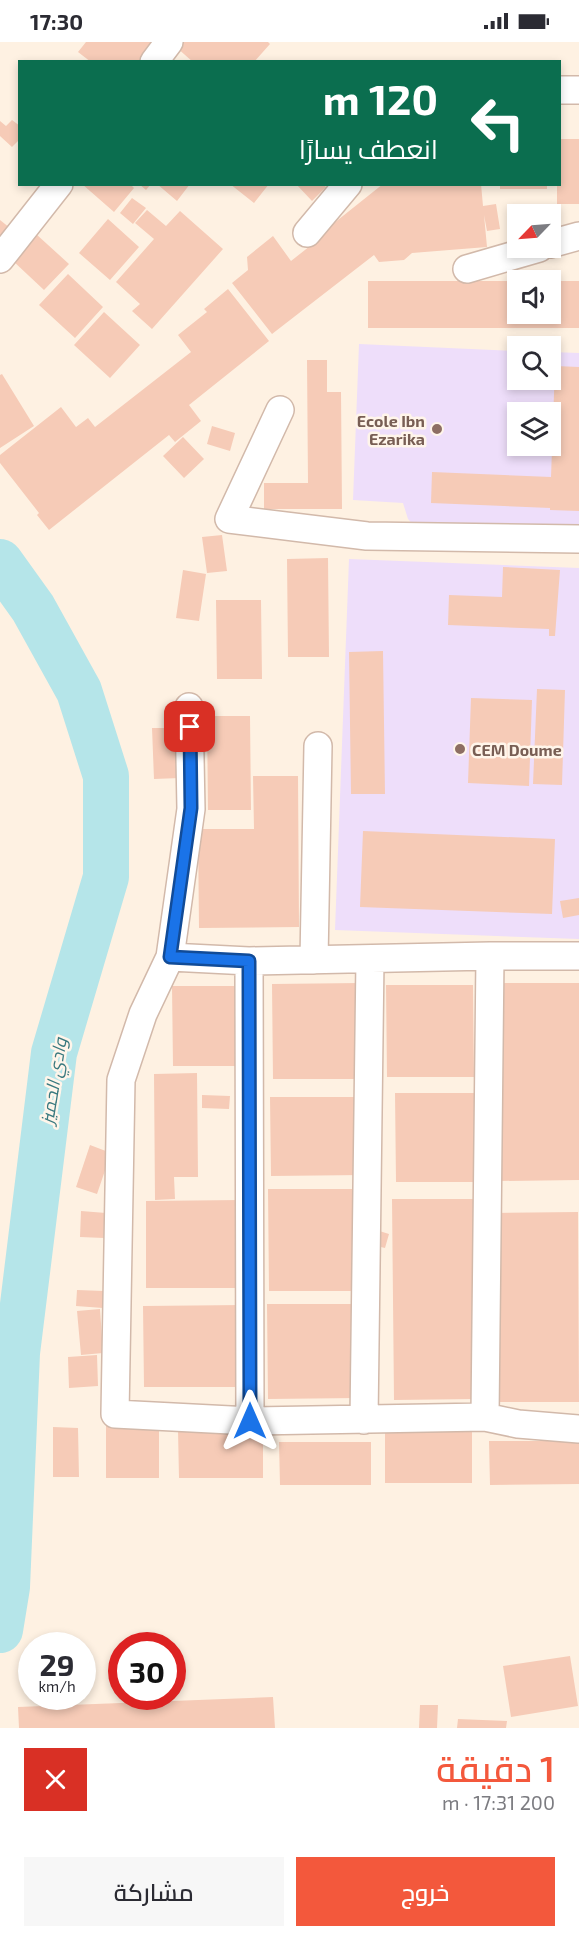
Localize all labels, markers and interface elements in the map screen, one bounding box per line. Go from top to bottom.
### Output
text: 17:30 [30,8,83,34]
text: 120 m [323,73,438,123]
icon: left [459,84,537,162]
text: انعطف يسارًا [299,132,438,164]
north arrow [507,204,561,258]
map controls [507,204,561,456]
button: sound [507,270,561,324]
button: search [507,336,561,390]
button: layers [507,402,561,456]
place label: Ecole Ibn Ezarika [357,411,425,448]
marker: Ecole Ibn Ezarika [430,422,444,436]
pin [164,701,215,752]
icon: arrive [173,710,206,743]
place label: CEM Doume [472,740,562,759]
marker: CEM Doume [453,742,467,756]
water label: وادي الحميز [35,1035,75,1128]
position arrow [218,1389,282,1453]
speed limit sign: 30 [108,1632,186,1710]
text: 29 [39,1646,75,1682]
text: km/h [38,1677,76,1695]
text: 1 دقيقة [436,1746,555,1789]
button: close [24,1748,87,1811]
text: 200 m · 17:31 [442,1790,555,1814]
button: مشاركة [24,1857,284,1926]
button: خروج [296,1857,555,1926]

